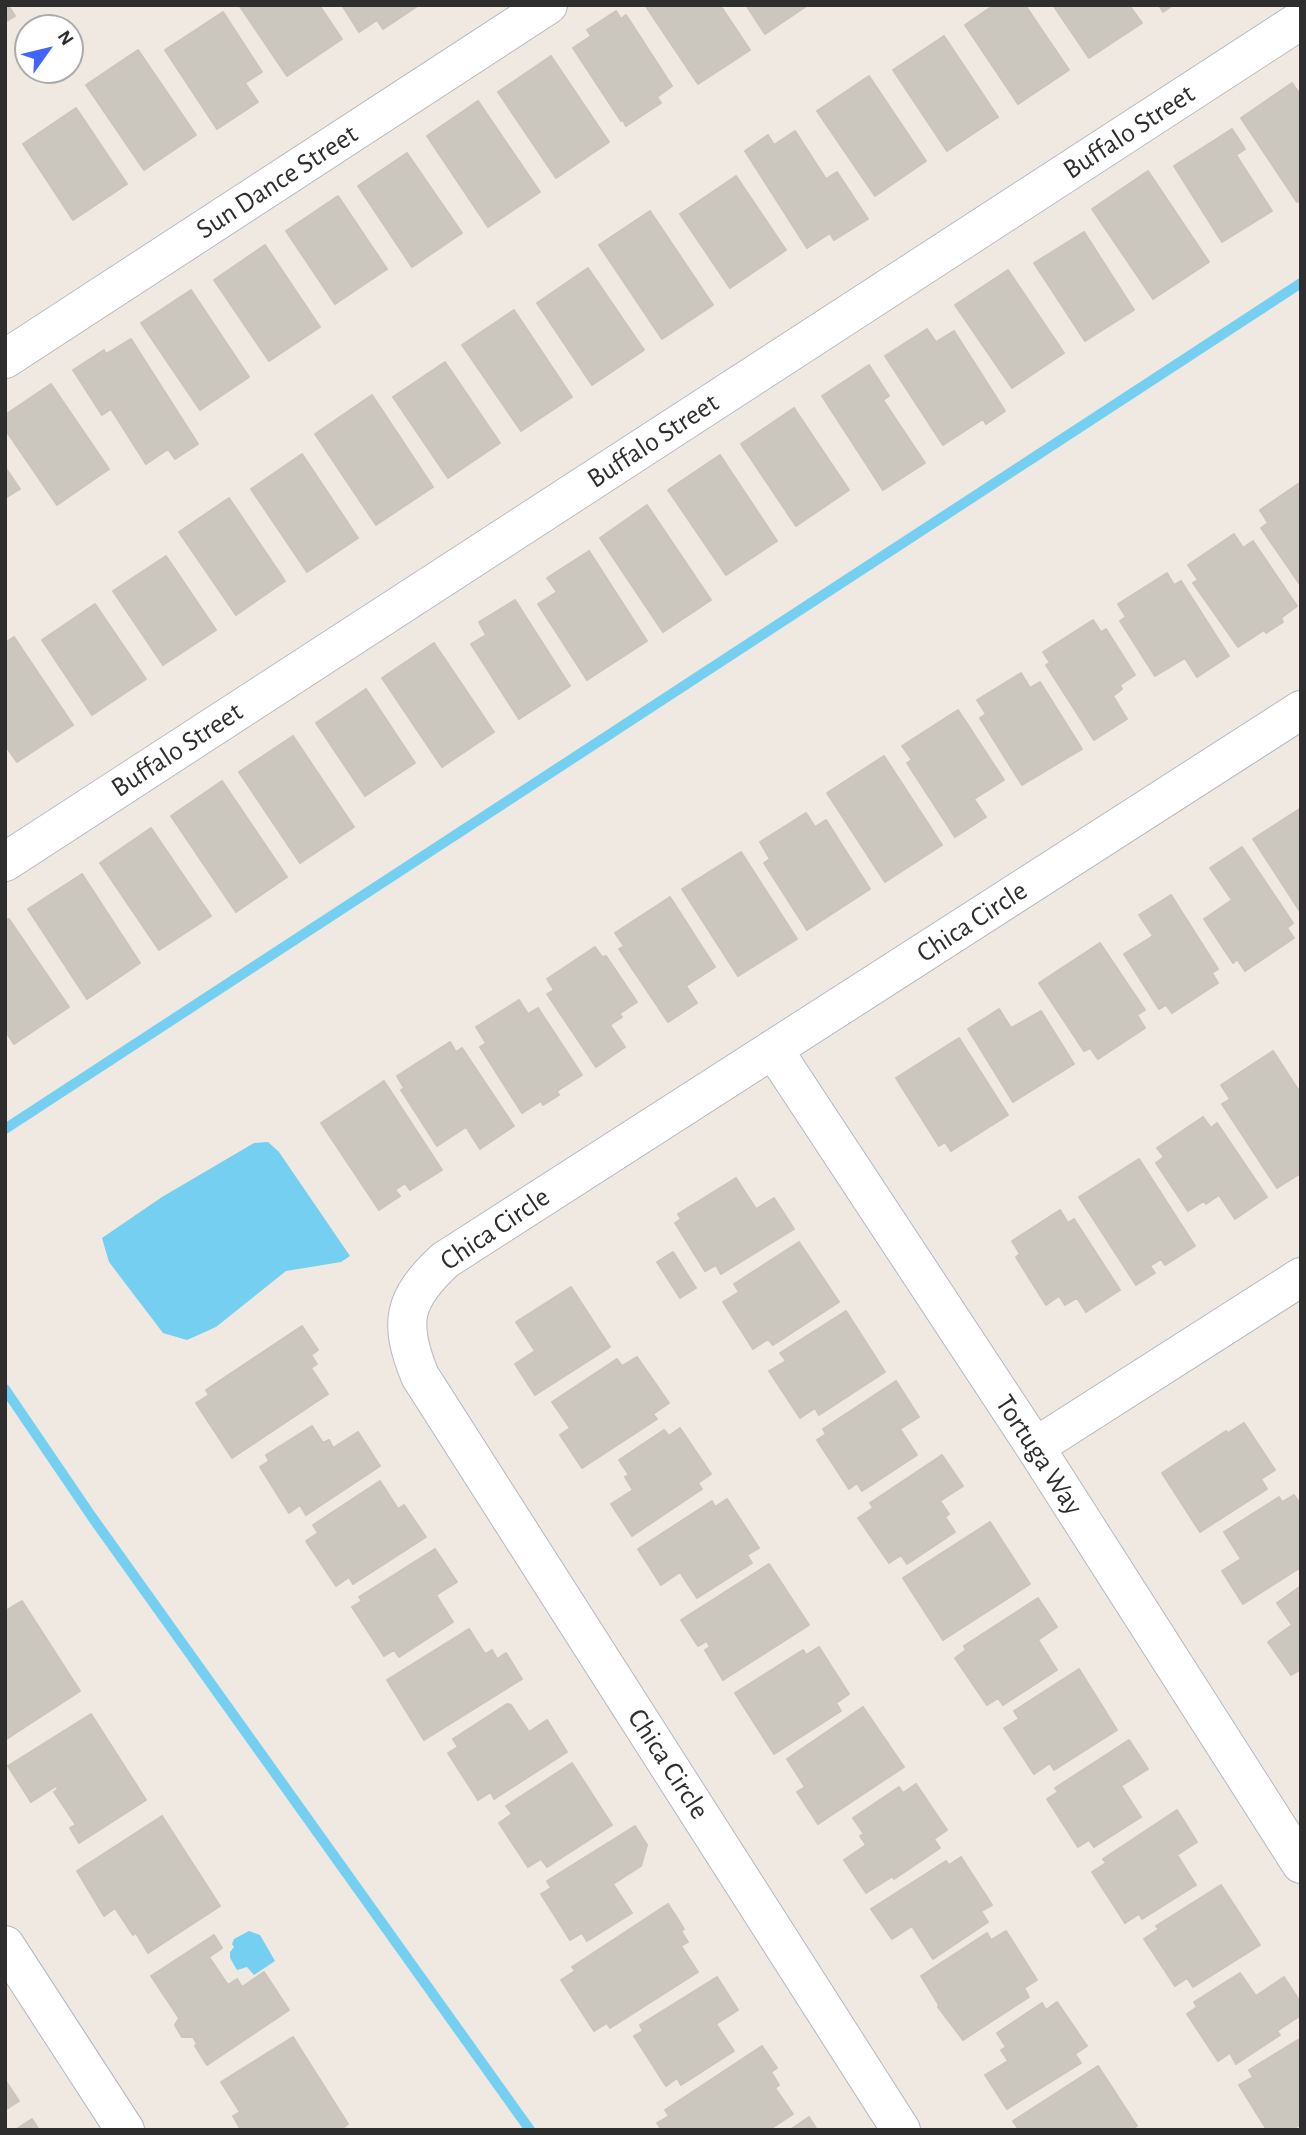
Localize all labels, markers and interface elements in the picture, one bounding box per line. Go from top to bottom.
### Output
north arrow [14,14,84,84]
text: N [54,27,77,49]
street label: Buffalo Street [1057,77,1201,187]
street label: Sun Dance Street [190,117,364,247]
street label: Buffalo Street [581,386,725,496]
street label: Buffalo Street [105,695,249,805]
street label: Chica Circle [910,874,1034,970]
street label: Chica Circle [434,1180,556,1278]
street label: Tortuga Way [988,1389,1090,1521]
street label: Chica Circle [620,1702,716,1826]

